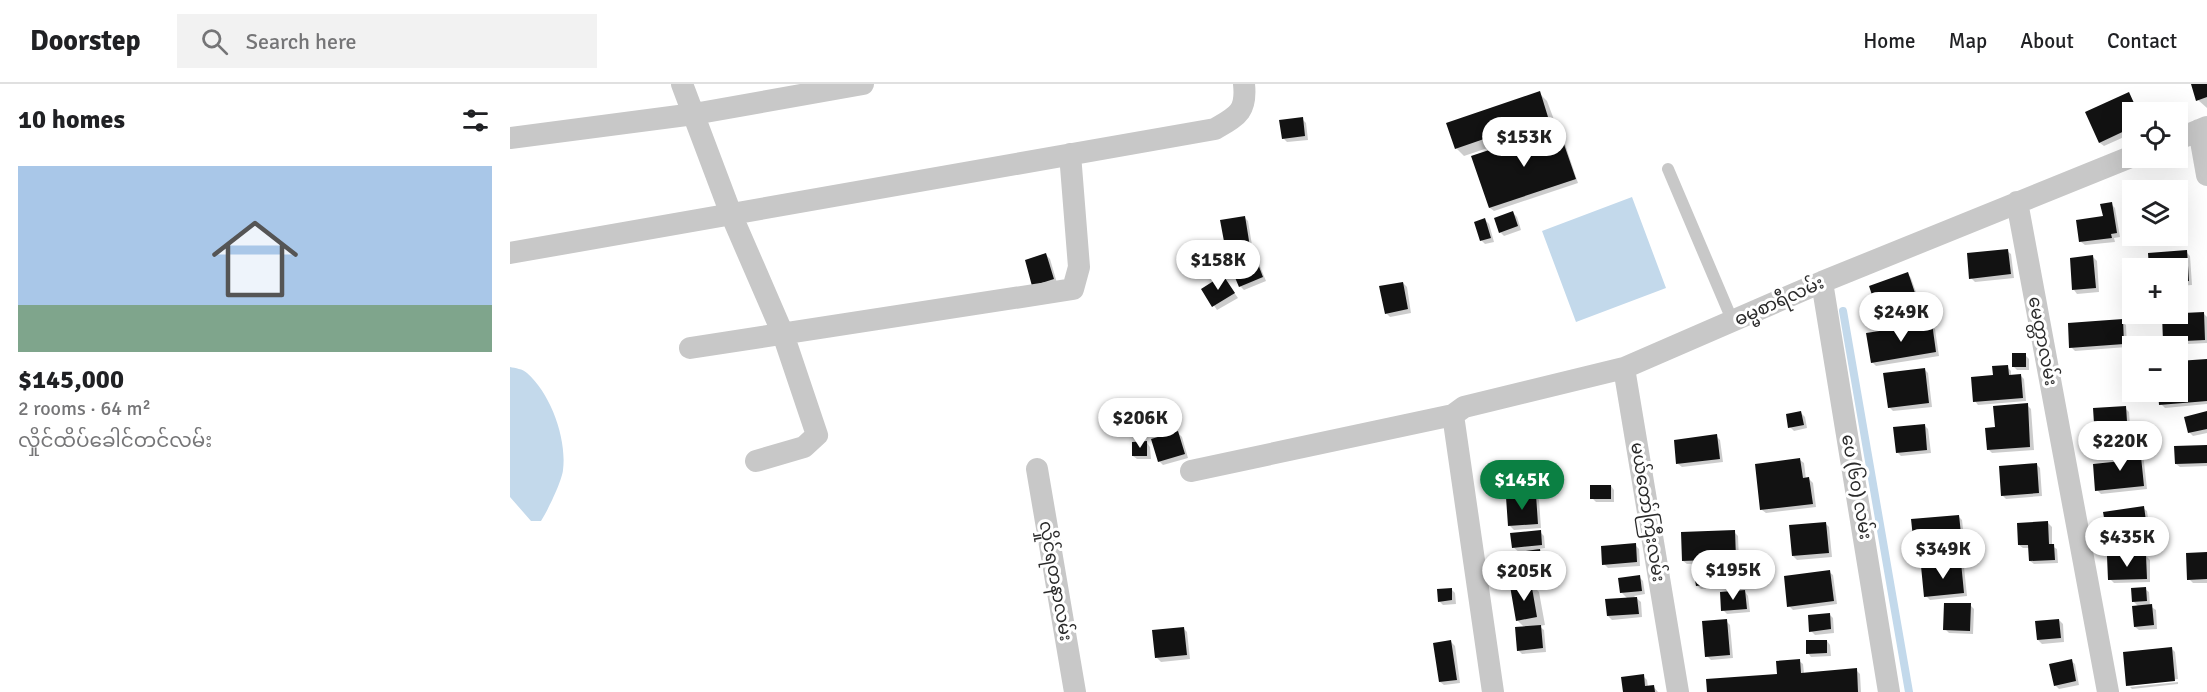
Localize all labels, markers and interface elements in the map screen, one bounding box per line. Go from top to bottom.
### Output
search box [177,14,597,68]
text: Doorstep [30,24,141,58]
icon: search [198,25,231,58]
text: Search here [246,28,357,55]
text: Home [1863,28,1916,54]
text: Map [1949,28,1987,54]
text: About [2020,28,2074,54]
text: Contact [2107,28,2177,54]
map controls [2122,102,2188,402]
button: locate [2122,102,2188,168]
text: 10 homes [18,104,125,136]
icon: filters [459,104,492,137]
pin: $153K [1482,117,1566,168]
text: $153K [1496,124,1552,149]
button: layers [2122,180,2188,246]
icon: home [201,205,309,313]
pin: $158K [1176,240,1260,291]
text: $158K [1190,247,1246,272]
button: + [2122,258,2188,324]
street label: ဓမ္မစာရီလမ်း [1730,269,1829,335]
pin: $249K [1859,292,1943,343]
street label: မေတ္တာလမ်း [2020,294,2064,388]
text: $249K [1873,299,1929,324]
button: − [2122,336,2188,402]
text: $145,000 [18,364,124,396]
text: 2 rooms · 64 m² [18,396,151,421]
pin: $206K [1098,398,1182,449]
text: $206K [1112,405,1168,430]
pin: $220K [2078,421,2162,472]
text: လှိုင်ထိပ်ခေါင်တင်လမ်း [18,428,212,453]
text: $220K [2092,428,2148,453]
street label: ပေ (၆၀) လမ်း [1837,432,1879,541]
street label: မယ်တော်ကြီးလမ်း [1622,440,1673,584]
pin: $145K [1480,460,1564,511]
text: $145K [1494,467,1550,492]
pin: $435K [2085,517,2169,568]
street label: လှိုင်ရတနာလမ်း [1031,519,1080,644]
text: $435K [2099,524,2155,549]
pin: $349K [1901,529,1985,580]
text: $349K [1915,536,1971,561]
pin: $195K [1691,550,1775,601]
pin: $205K [1482,551,1566,602]
text: $195K [1705,557,1761,582]
text: $205K [1496,558,1552,583]

